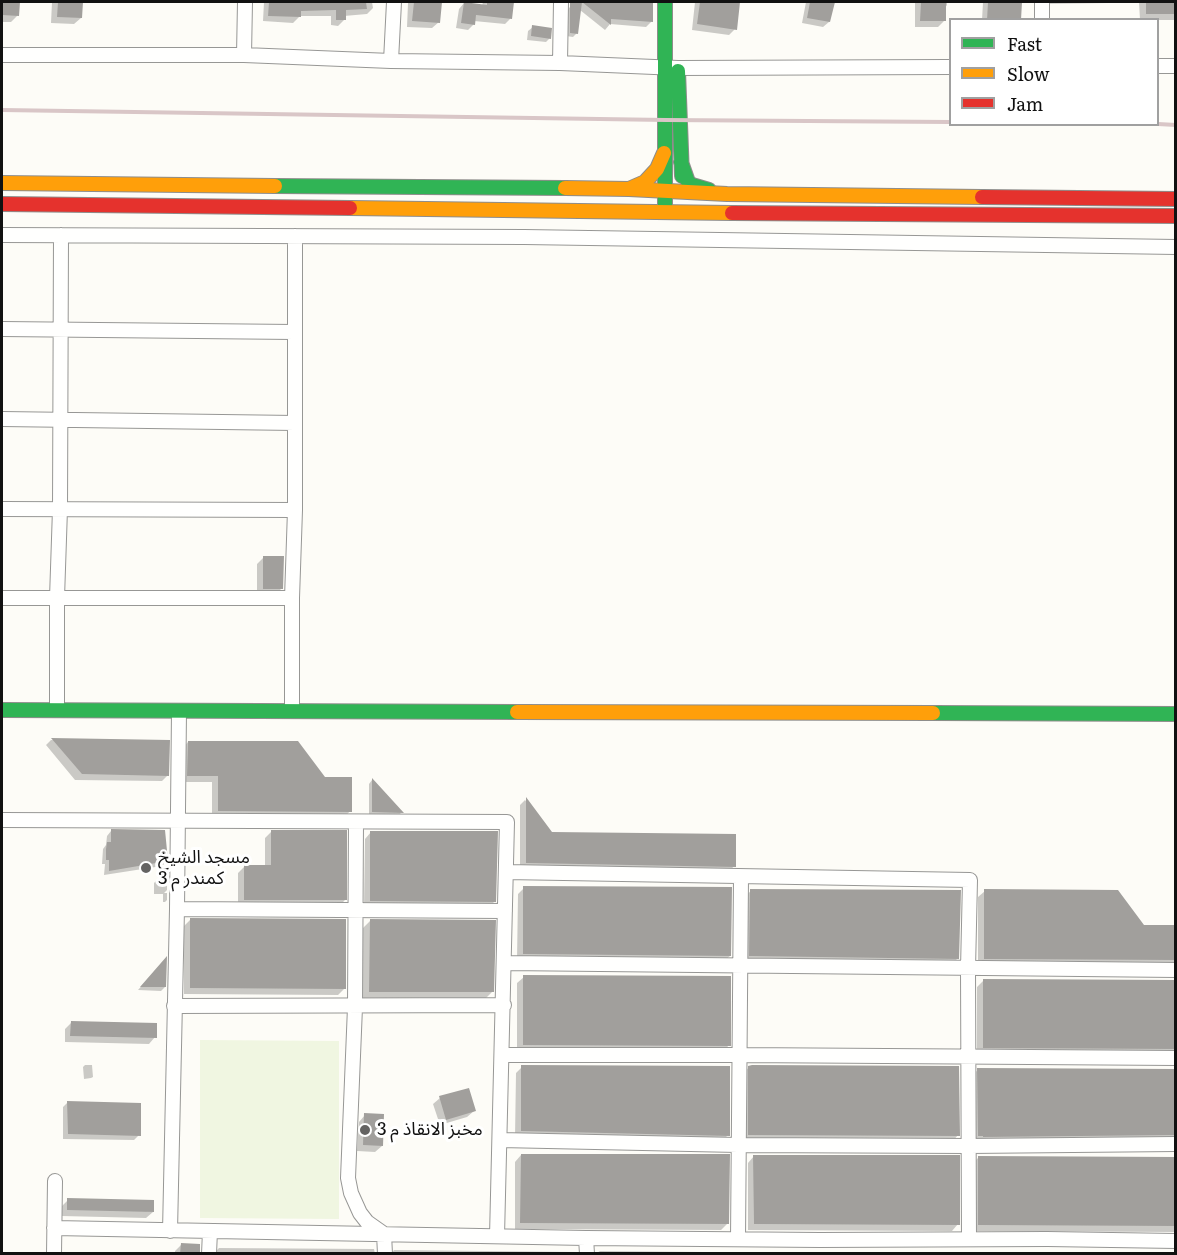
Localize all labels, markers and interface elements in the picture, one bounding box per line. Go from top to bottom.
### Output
legend [949,18,1159,126]
text: Fast [1007,30,1042,57]
text: Slow [1007,60,1049,87]
text: Jam [1007,90,1043,117]
place label: مسجد الشيخ كمندر م 3 [158,847,250,890]
marker: مسجد الشيخ كمندر م 3 [139,861,153,875]
place label: مخبز الانقاذ م 3 [377,1119,483,1141]
marker: مخبز الانقاذ م 3 [358,1123,372,1137]

